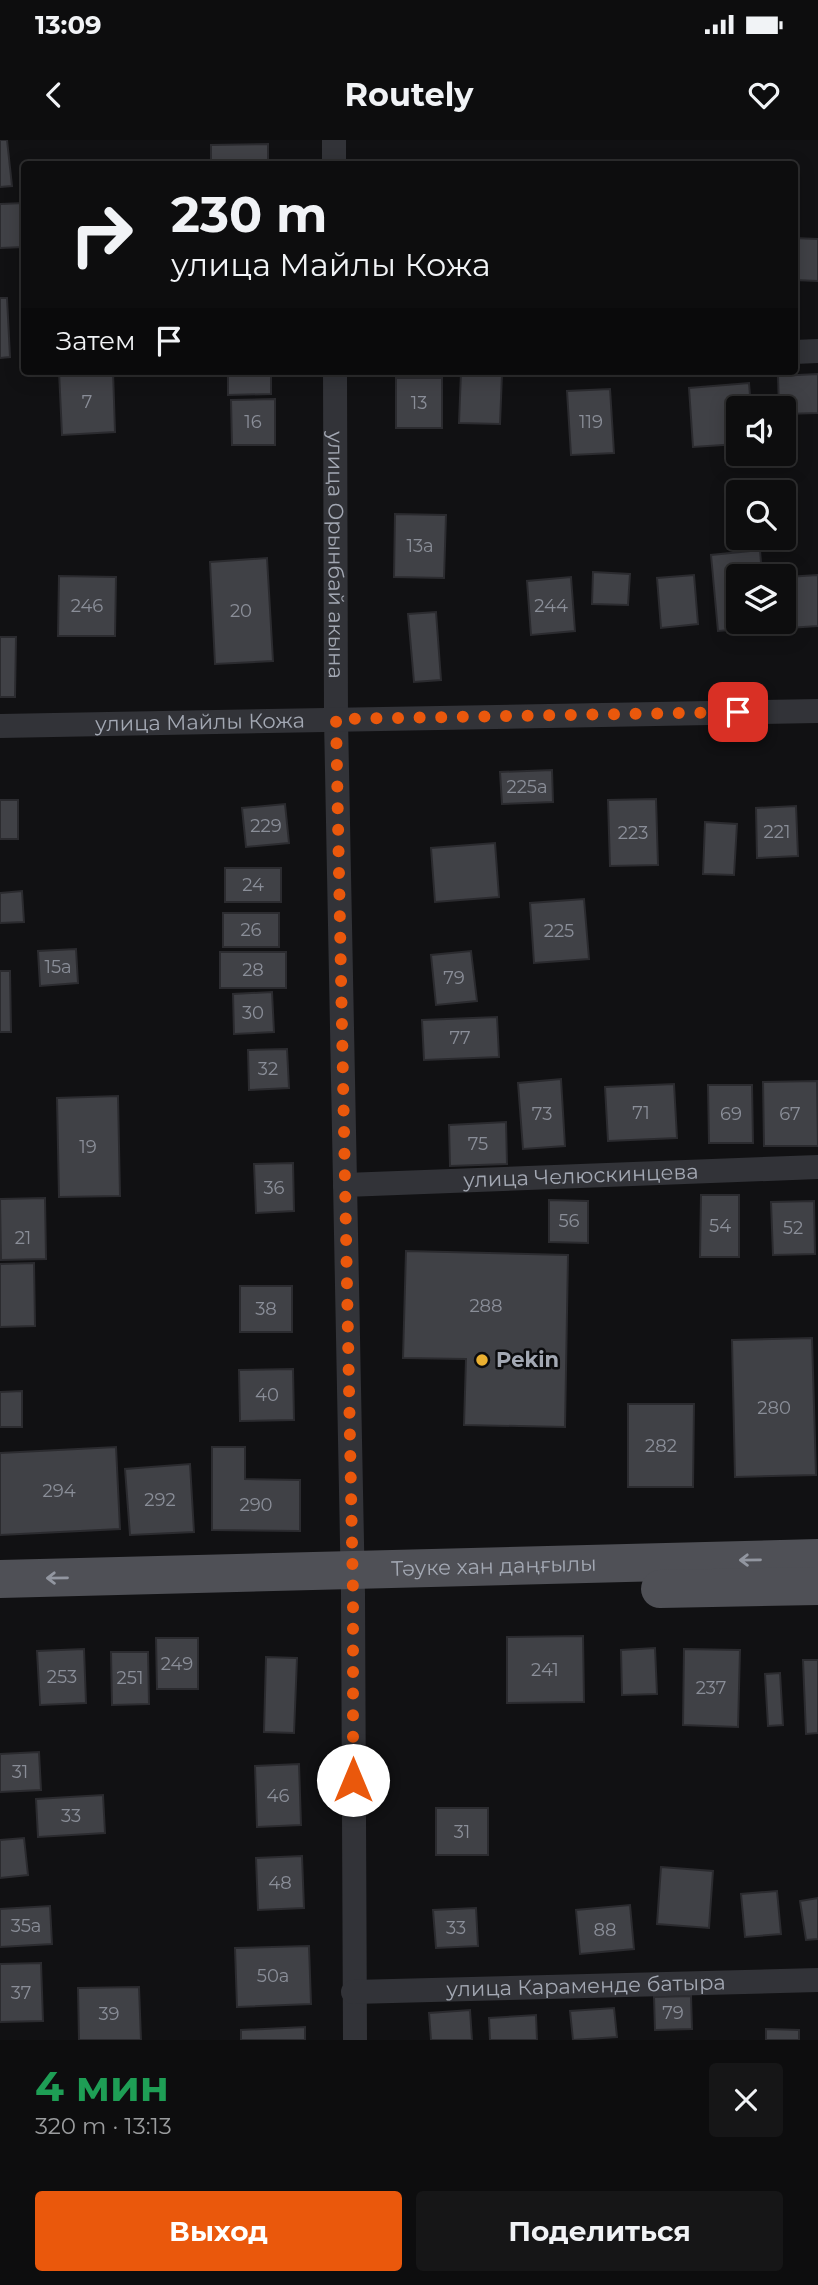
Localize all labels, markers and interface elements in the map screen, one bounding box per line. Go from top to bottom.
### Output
text: 13:09 [35,9,102,41]
text: Routely [345,75,473,114]
icon: back [35,76,73,114]
icon: heart [745,76,783,114]
text: 230 m [171,185,327,244]
icon: right [56,189,147,280]
text: улица Майлы Кожа [171,245,491,284]
icon: arrive [150,322,188,360]
text: Затем [56,325,136,357]
house number: 7 [82,391,92,413]
house number: 13 [411,392,427,414]
map controls [726,396,796,634]
button: sound [726,396,796,466]
house number: 16 [244,411,262,433]
house number: 119 [579,411,603,433]
street label: улица Орынбай акына [323,430,349,679]
button: search [726,480,796,550]
house number: 13а [406,535,434,557]
button: layers [726,564,796,634]
house number: 246 [71,595,103,617]
house number: 244 [534,595,568,617]
house number: 20 [230,600,252,622]
pin [708,682,768,742]
icon: arrive [719,693,757,731]
street label: улица Майлы Кожа [94,707,305,736]
house number: 225а [506,776,548,798]
house number: 229 [250,815,282,837]
house number: 221 [764,821,790,843]
house number: 223 [618,822,648,844]
house number: 24 [242,874,264,896]
house number: 26 [240,919,262,941]
house number: 225 [544,920,574,942]
house number: 15а [44,956,72,978]
house number: 28 [242,959,264,981]
house number: 79 [443,967,465,989]
house number: 30 [242,1002,264,1024]
house number: 77 [449,1027,471,1049]
house number: 32 [258,1058,278,1080]
house number: 71 [632,1102,650,1124]
house number: 73 [532,1103,552,1125]
house number: 69 [720,1103,742,1125]
house number: 67 [779,1103,801,1125]
house number: 75 [468,1133,488,1155]
house number: 19 [79,1136,97,1158]
street label: улица Челюскинцева [462,1159,699,1193]
house number: 36 [263,1177,285,1199]
house number: 56 [558,1210,580,1232]
house number: 54 [709,1215,731,1237]
house number: 52 [783,1217,803,1239]
house number: 21 [15,1227,31,1249]
house number: 288 [469,1295,503,1317]
house number: 38 [255,1298,277,1320]
place label: Pekin [496,1347,559,1372]
marker: Pekin [474,1352,490,1368]
house number: 40 [255,1384,279,1406]
house number: 280 [757,1397,791,1419]
house number: 282 [645,1435,677,1457]
house number: 294 [42,1480,76,1502]
house number: 292 [144,1489,176,1511]
house number: 290 [239,1494,273,1516]
street label: Тәуке хан даңғылы [391,1551,597,1581]
one-way arrow [739,1553,762,1567]
one-way arrow [46,1571,69,1584]
house number: 249 [161,1653,193,1675]
house number: 241 [531,1659,559,1681]
house number: 253 [47,1666,77,1688]
house number: 251 [117,1667,143,1689]
house number: 237 [696,1677,726,1699]
position arrow [316,1743,390,1817]
house number: 31 [12,1761,28,1783]
house number: 46 [267,1785,289,1807]
house number: 33 [61,1805,81,1827]
house number: 31 [454,1821,470,1843]
house number: 48 [268,1872,292,1894]
house number: 35а [11,1915,41,1937]
house number: 33 [446,1917,466,1939]
house number: 88 [594,1919,616,1941]
house number: 50а [257,1965,289,1987]
street label: улица Караменде батыра [445,1969,726,2002]
house number: 37 [11,1982,31,2004]
house number: 79 [662,2002,684,2024]
house number: 39 [98,2003,120,2025]
text: 4 мин [35,2060,169,2112]
button: close [709,2063,783,2137]
text: 320 m · 13:13 [35,2112,172,2140]
button: Выход [35,2191,402,2271]
button: Поделиться [416,2191,783,2271]

